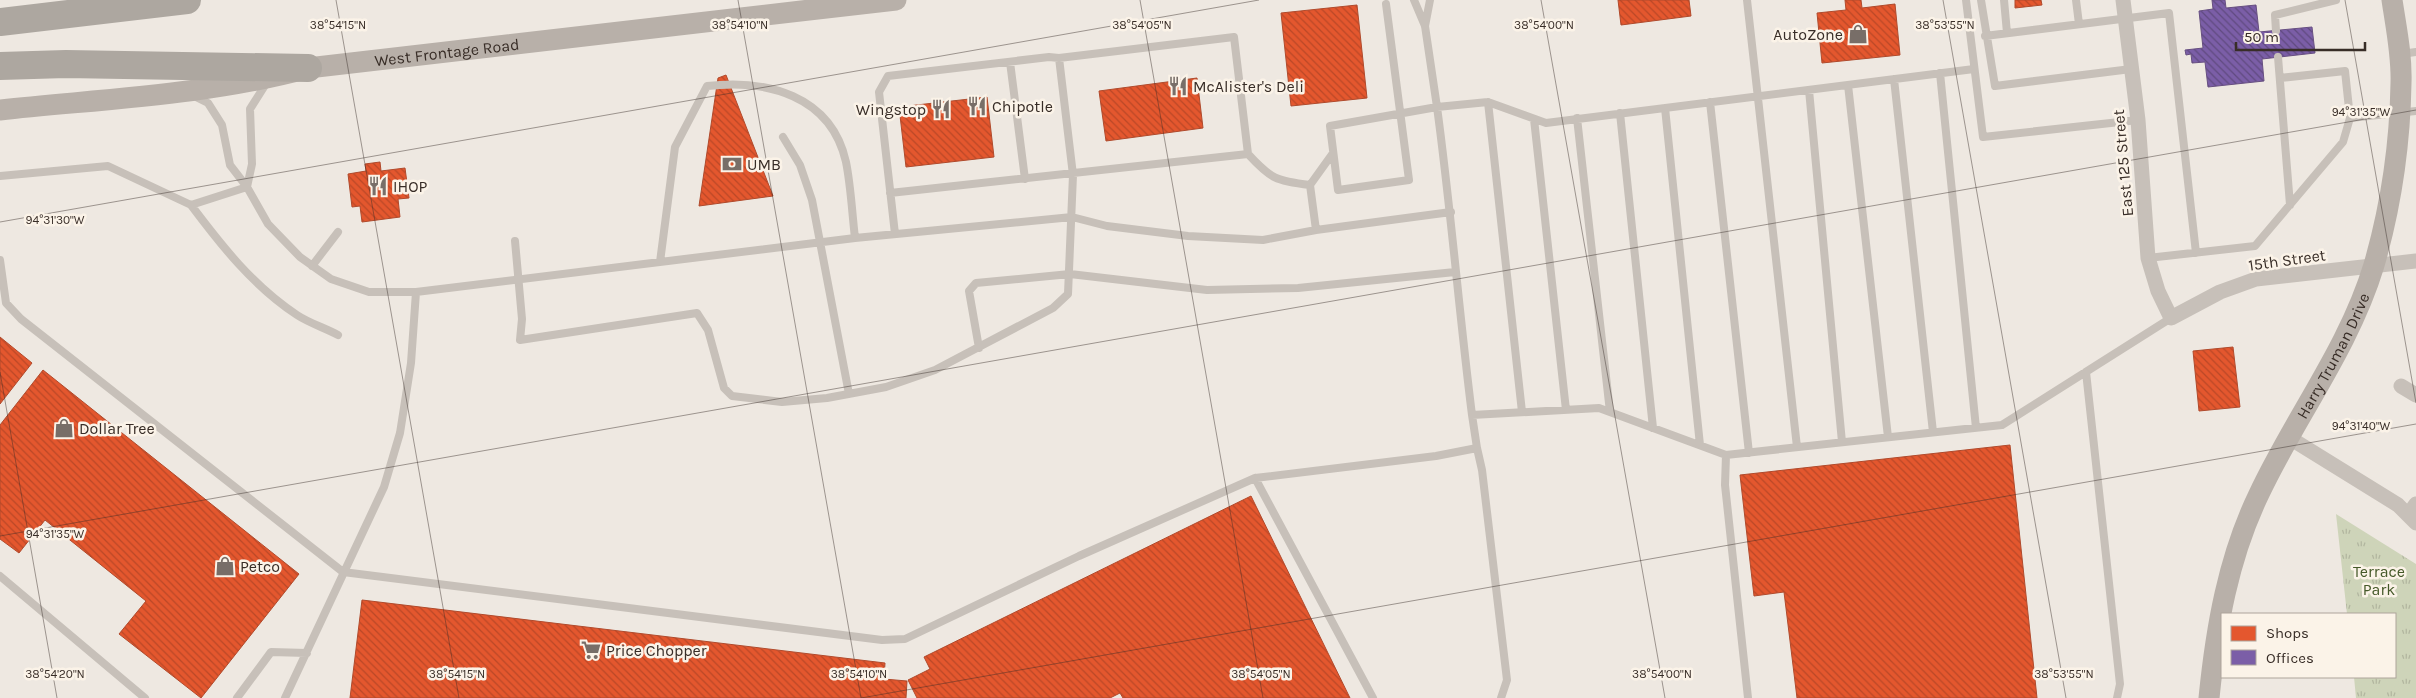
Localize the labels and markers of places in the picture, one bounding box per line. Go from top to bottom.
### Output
shop icon: AutoZone [1847,23,1869,45]
place label: AutoZone [1773,25,1843,44]
restaurant icon: McAlister's Deli [1167,75,1189,97]
place label: McAlister's Deli [1193,77,1304,96]
restaurant icon: Chipotle [966,95,988,117]
place label: Chipotle [992,97,1053,116]
restaurant icon: Wingstop [930,98,952,120]
place label: Wingstop [856,100,926,119]
bank icon: UMB [721,153,743,175]
place label: UMB [747,155,781,174]
restaurant icon: IHOP [367,175,389,197]
place label: IHOP [393,177,428,196]
shop icon: Dollar Tree [53,417,75,439]
place label: Dollar Tree [79,419,155,438]
shop icon: Petco [214,555,236,577]
place label: Petco [240,557,280,576]
supermarket icon: Price Chopper [580,639,602,661]
place label: Price Chopper [606,641,707,660]

